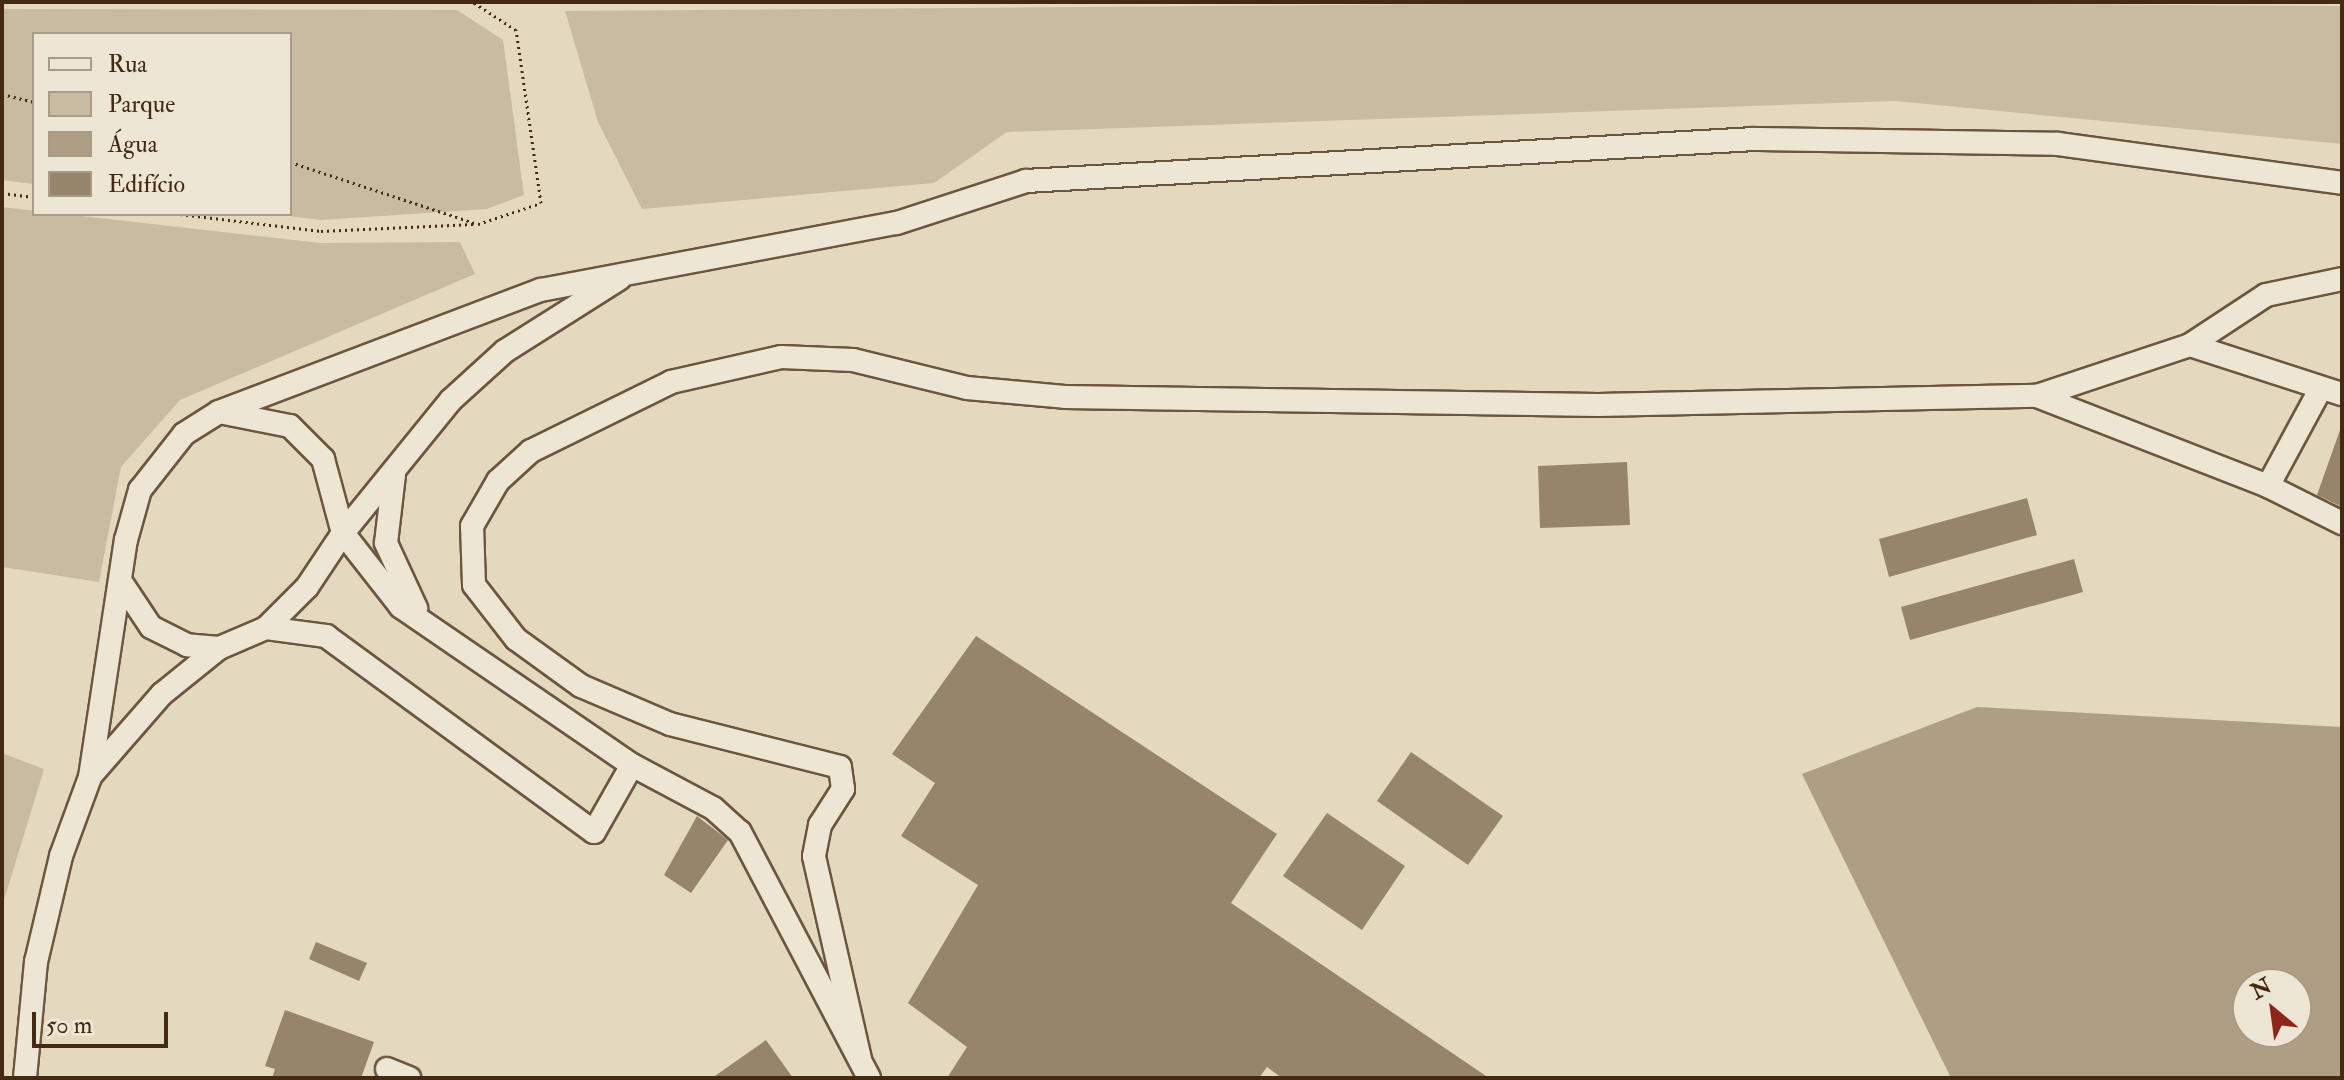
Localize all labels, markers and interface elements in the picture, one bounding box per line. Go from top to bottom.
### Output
legend [32,32,292,216]
text: Rua [108,49,147,80]
text: Parque [108,89,175,120]
text: Água [108,129,158,160]
text: Edifício [108,169,185,200]
north arrow [2232,968,2312,1048]
text: N [2246,972,2277,1006]
scale bar [36,996,172,1046]
text: 50 m [46,1010,92,1041]

